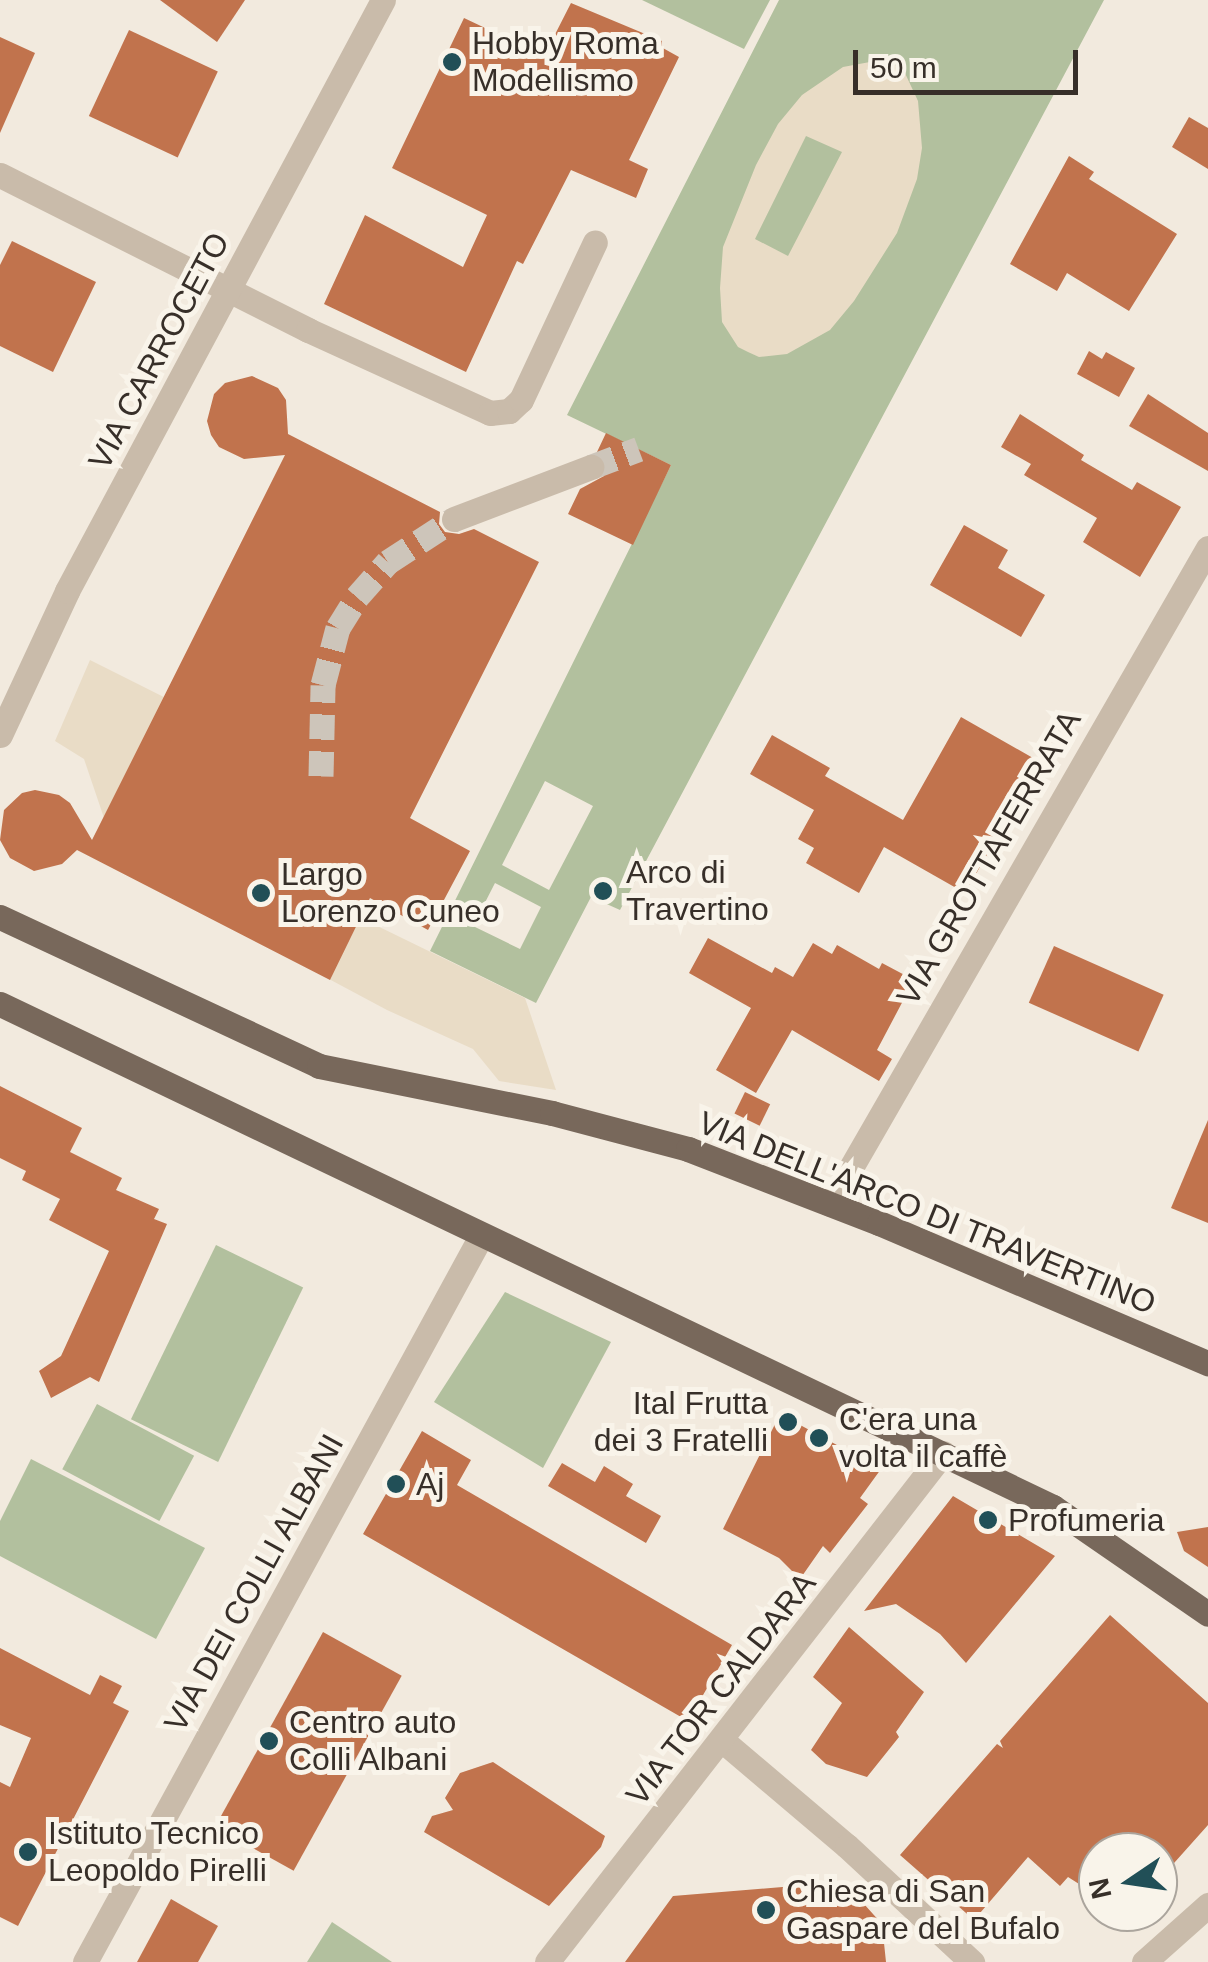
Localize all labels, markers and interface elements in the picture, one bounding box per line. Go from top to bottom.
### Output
place label: Hobby Roma Modellismo [472,25,659,100]
scale bar [858,30,1083,92]
marker: Hobby Roma Modellismo [441,51,463,73]
text: 50 m [870,51,937,84]
street label: VIA CARROCETO [80,225,238,477]
street label: VIA GROTTAFERRATA [888,703,1090,1013]
place label: Arco di Travertino [626,854,769,929]
place label: Largo Lorenzo Cuneo [281,856,500,931]
marker: Arco di Travertino [590,878,616,904]
marker: Largo Lorenzo Cuneo [250,882,272,904]
street label: VIA DELL'ARCO DI TRAVERTINO [692,1103,1162,1323]
place label: Ital Frutta dei 3 Fratelli [594,1385,768,1460]
place label: C'era una volta il caffè [839,1401,1007,1476]
marker: Ital Frutta dei 3 Fratelli [777,1411,799,1433]
street label: VIA DEI COLLI ALBANI [155,1426,353,1740]
marker: C'era una volta il caffè [808,1427,830,1449]
place label: Aj [416,1465,444,1503]
marker: Aj [385,1473,407,1495]
place label: Profumeria [1008,1501,1164,1539]
marker: Profumeria [977,1509,999,1531]
street label: VIA TOR CALDARA [617,1564,825,1814]
place label: Centro auto Colli Albani [289,1704,456,1779]
marker: Centro auto Colli Albani [258,1730,280,1752]
place label: Istituto Tecnico Leopoldo Pirelli [48,1815,267,1890]
north arrow [1078,1832,1178,1932]
marker: Istituto Tecnico Leopoldo Pirelli [17,1841,39,1863]
place label: Chiesa di San Gaspare del Bufalo [786,1873,1060,1948]
text: N [1083,1875,1118,1902]
marker: Chiesa di San Gaspare del Bufalo [755,1899,777,1921]

